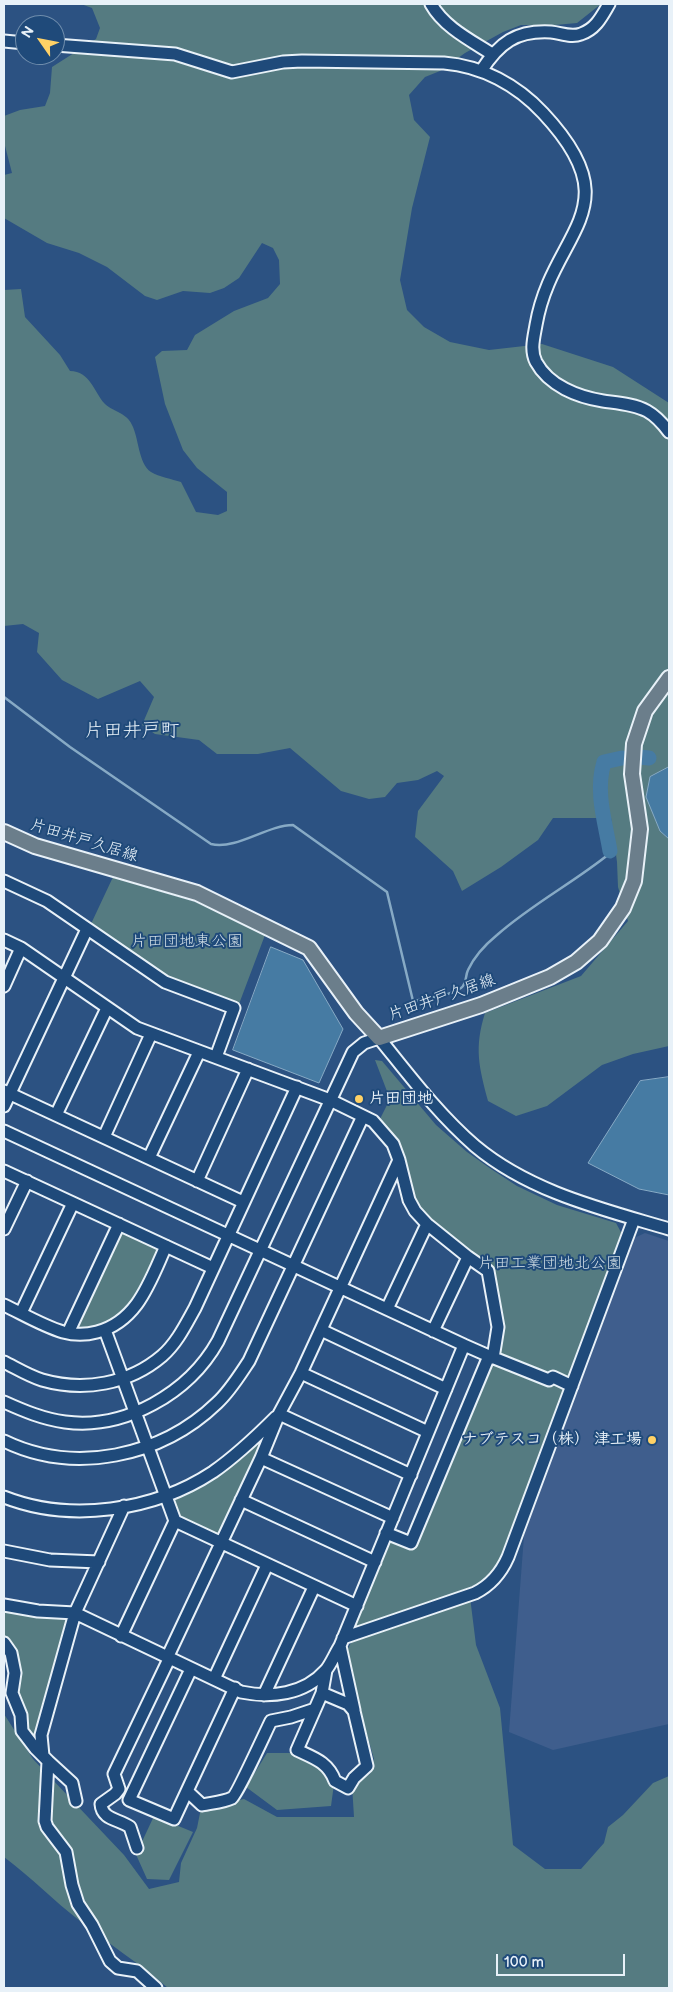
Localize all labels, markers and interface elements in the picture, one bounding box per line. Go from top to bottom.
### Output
north arrow [15,15,65,65]
text: N [18,23,38,41]
district label: 片田井戸町 [85,720,179,742]
street label: 片田井戸久居線 [28,815,140,867]
park label: 片田団地東公園 [131,932,243,952]
street label: 片田井戸久居線 [386,971,498,1025]
place label: 片田団地 [369,1089,433,1109]
marker: 片田団地 [353,1093,365,1105]
park label: 片田工業団地北公園 [478,1254,622,1274]
place label: ナブテスコ（株） 津工場 [462,1430,642,1450]
marker: ナブテスコ（株） 津工場 [646,1434,658,1446]
scale bar [498,1944,627,1976]
text: 100 m [504,1953,544,1972]

